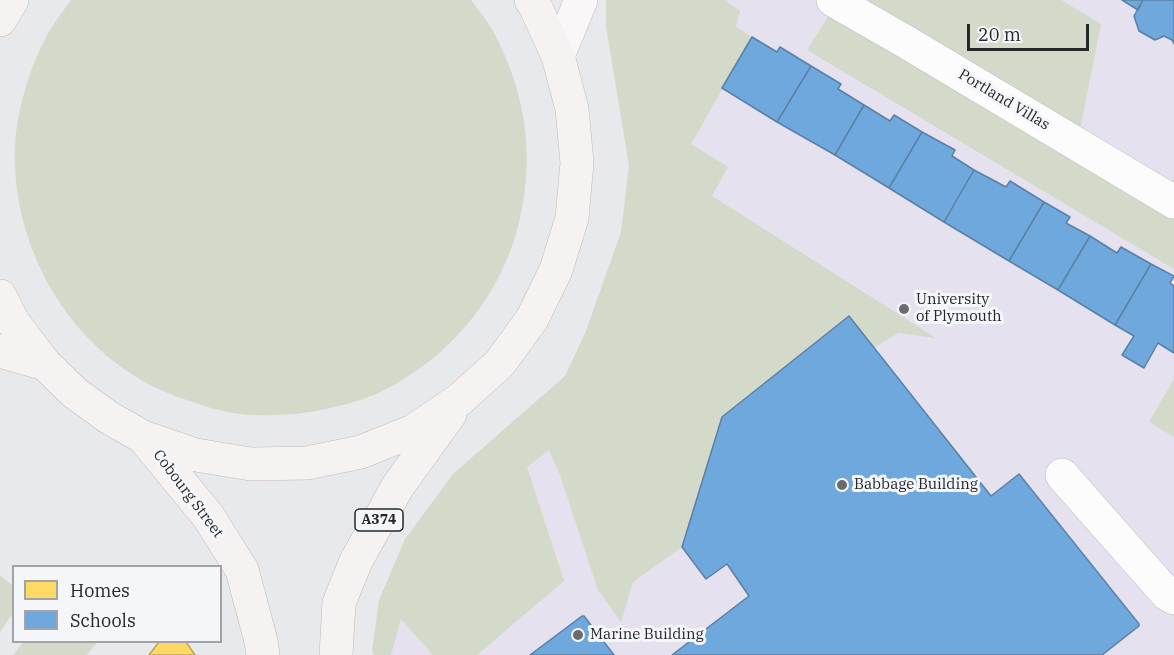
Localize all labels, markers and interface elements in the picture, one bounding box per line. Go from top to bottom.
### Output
scale bar [970,12,1092,50]
text: 20 m [978,23,1021,46]
street label: Portland Villas [955,66,1053,134]
place label: University of Plymouth [916,291,1002,326]
marker: University of Plymouth [897,302,911,316]
street label: Cobourg Street [149,447,227,541]
place label: Babbage Building [854,476,978,494]
marker: Babbage Building [835,478,849,492]
road number: A374 [355,509,403,531]
legend [12,565,222,643]
text: Homes [70,579,130,602]
text: Schools [70,609,136,632]
place label: Marine Building [590,626,704,644]
marker: Marine Building [571,628,585,642]

